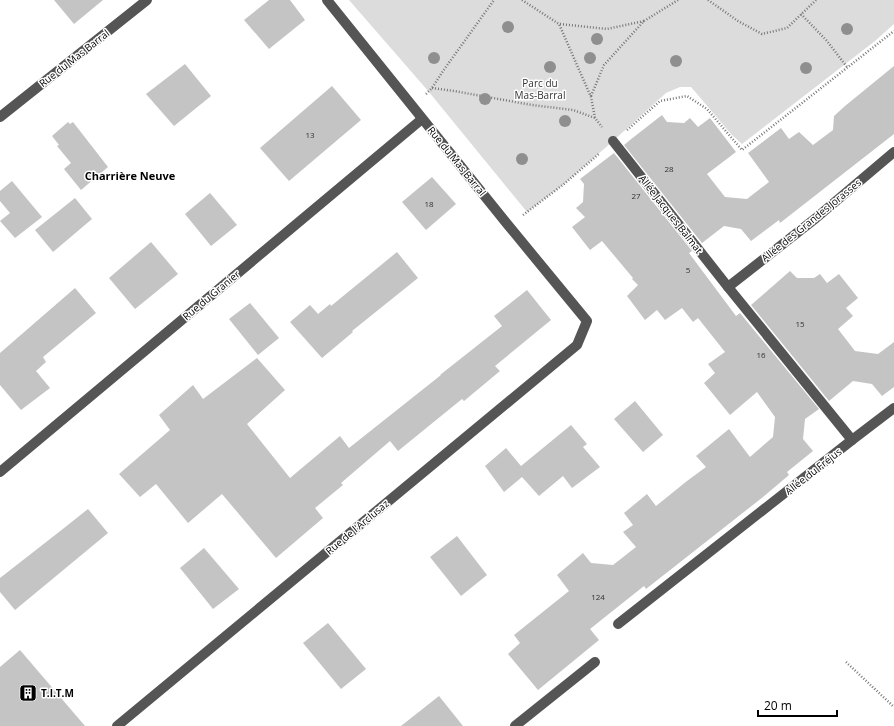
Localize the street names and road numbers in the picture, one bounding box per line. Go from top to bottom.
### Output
street label: Rue du Mas Barral [36,26,112,90]
street label: Rue du Mas Barral [425,123,489,199]
street label: Allée Jacques Balmat [636,172,706,257]
street label: Allée des Grandes Jorasses [758,175,864,265]
street label: Rue du Granier [179,267,243,323]
street label: Allée du Fréjus [782,444,844,498]
street label: Rue de l'Arclusaz [322,496,392,558]

